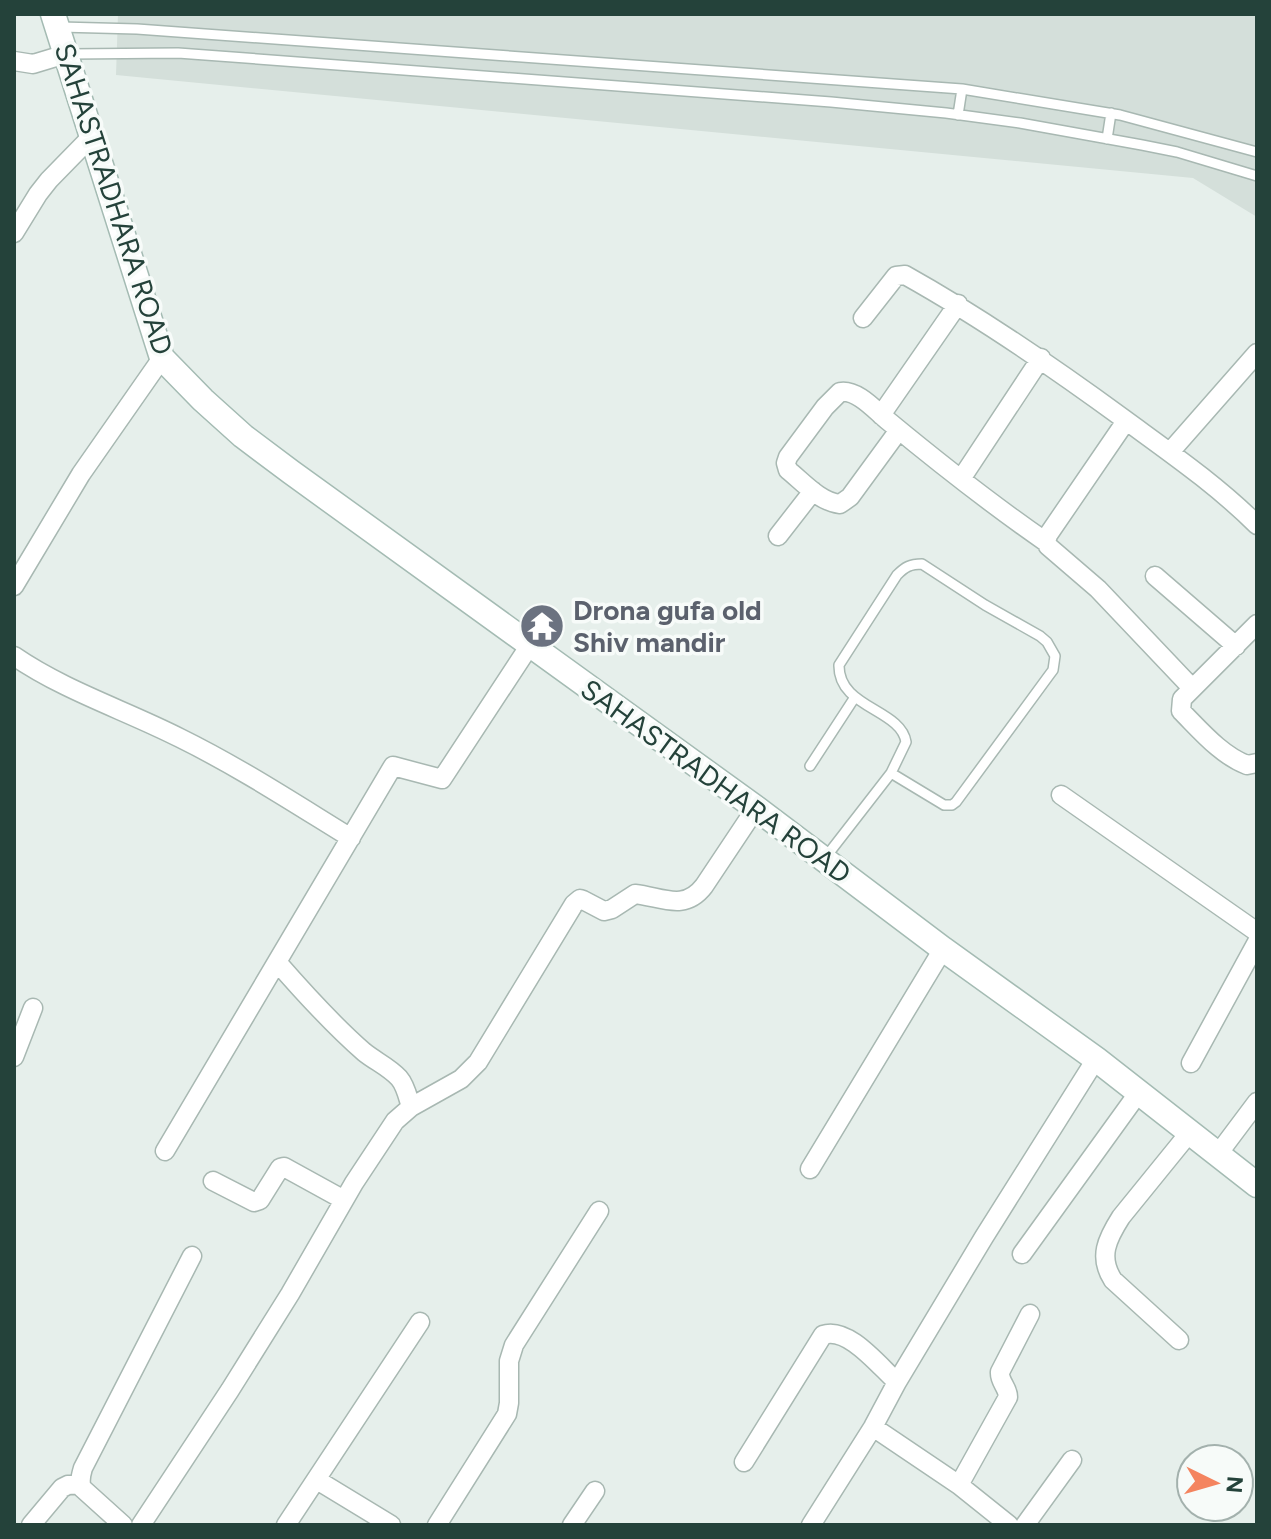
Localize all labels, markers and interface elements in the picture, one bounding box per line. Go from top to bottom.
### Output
street label: SAHASTRADHARA ROAD [48,39,180,359]
place label: Drona gufa old Shiv mandir [573,593,762,659]
temple icon: Drona gufa old Shiv mandir [518,602,566,650]
street label: SAHASTRADHARA ROAD [574,672,858,890]
north arrow [1175,1443,1255,1523]
text: N [1220,1475,1249,1494]

